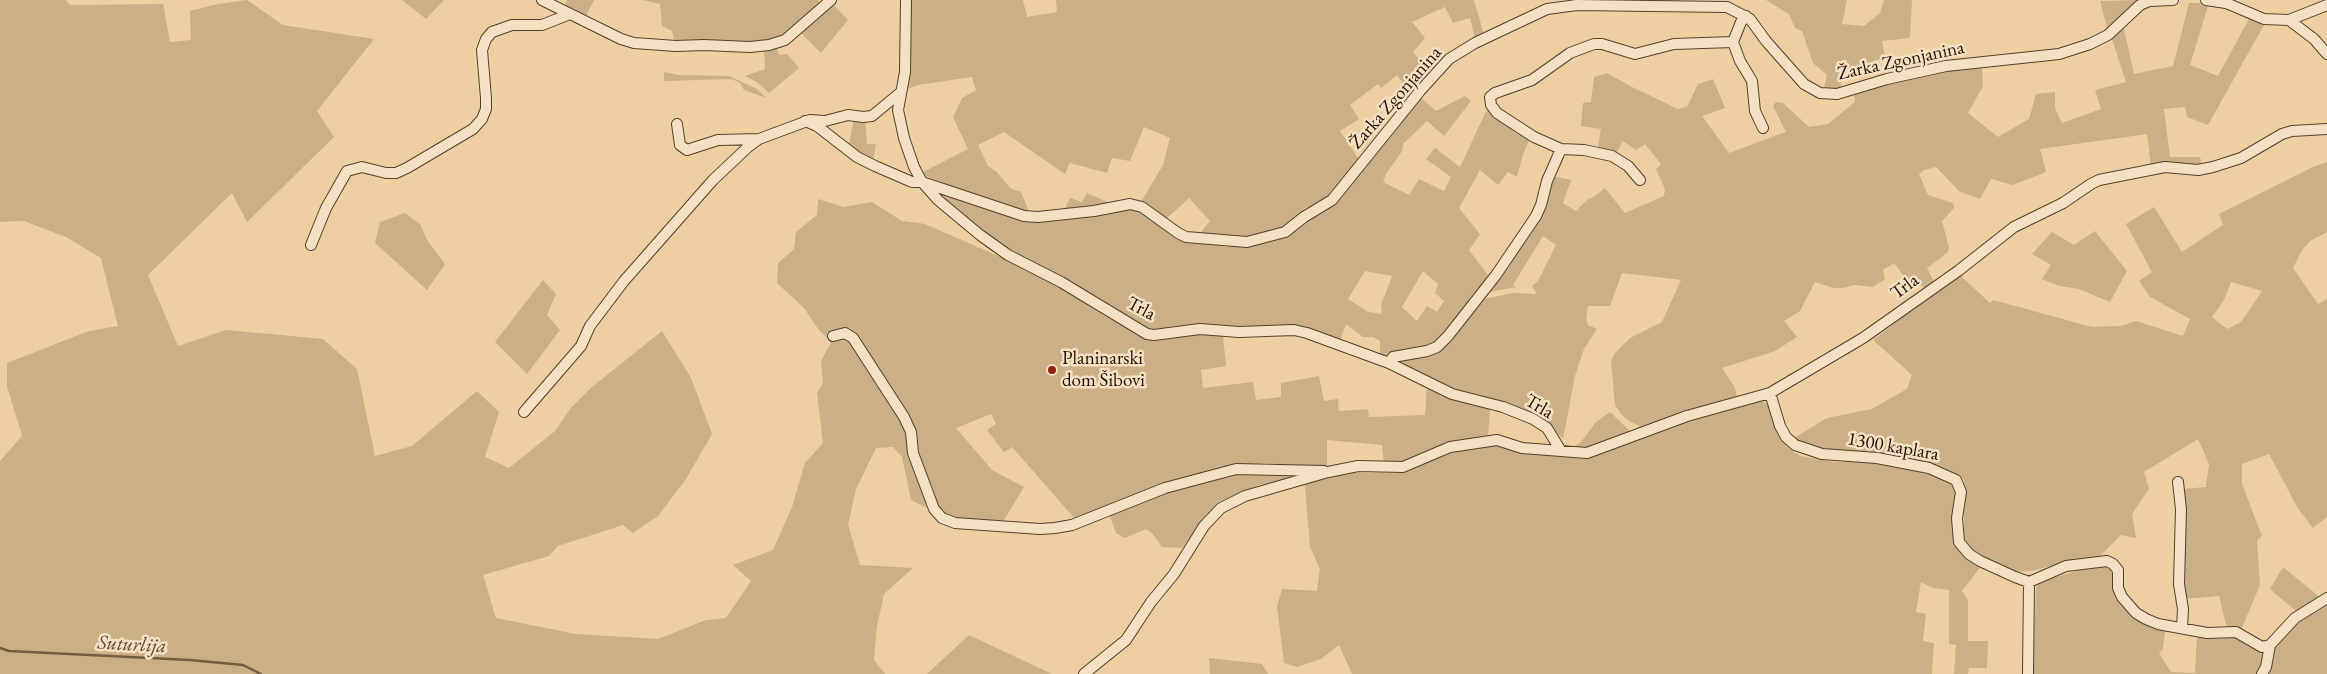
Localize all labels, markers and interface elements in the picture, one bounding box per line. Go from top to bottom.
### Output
street label: Žarka Zgonjanina [1836,36,1966,86]
street label: Žarka Zgonjanina [1345,42,1447,154]
street label: Trla [1886,269,1924,305]
street label: Trla [1123,292,1159,326]
place label: Planinarski dom Šibovi [1062,348,1145,392]
marker: Planinarski dom Šibovi [1046,364,1058,376]
street label: Trla [1521,390,1557,424]
street label: 1300 kaplara [1846,428,1940,466]
water label: Suturlija [97,631,167,659]

